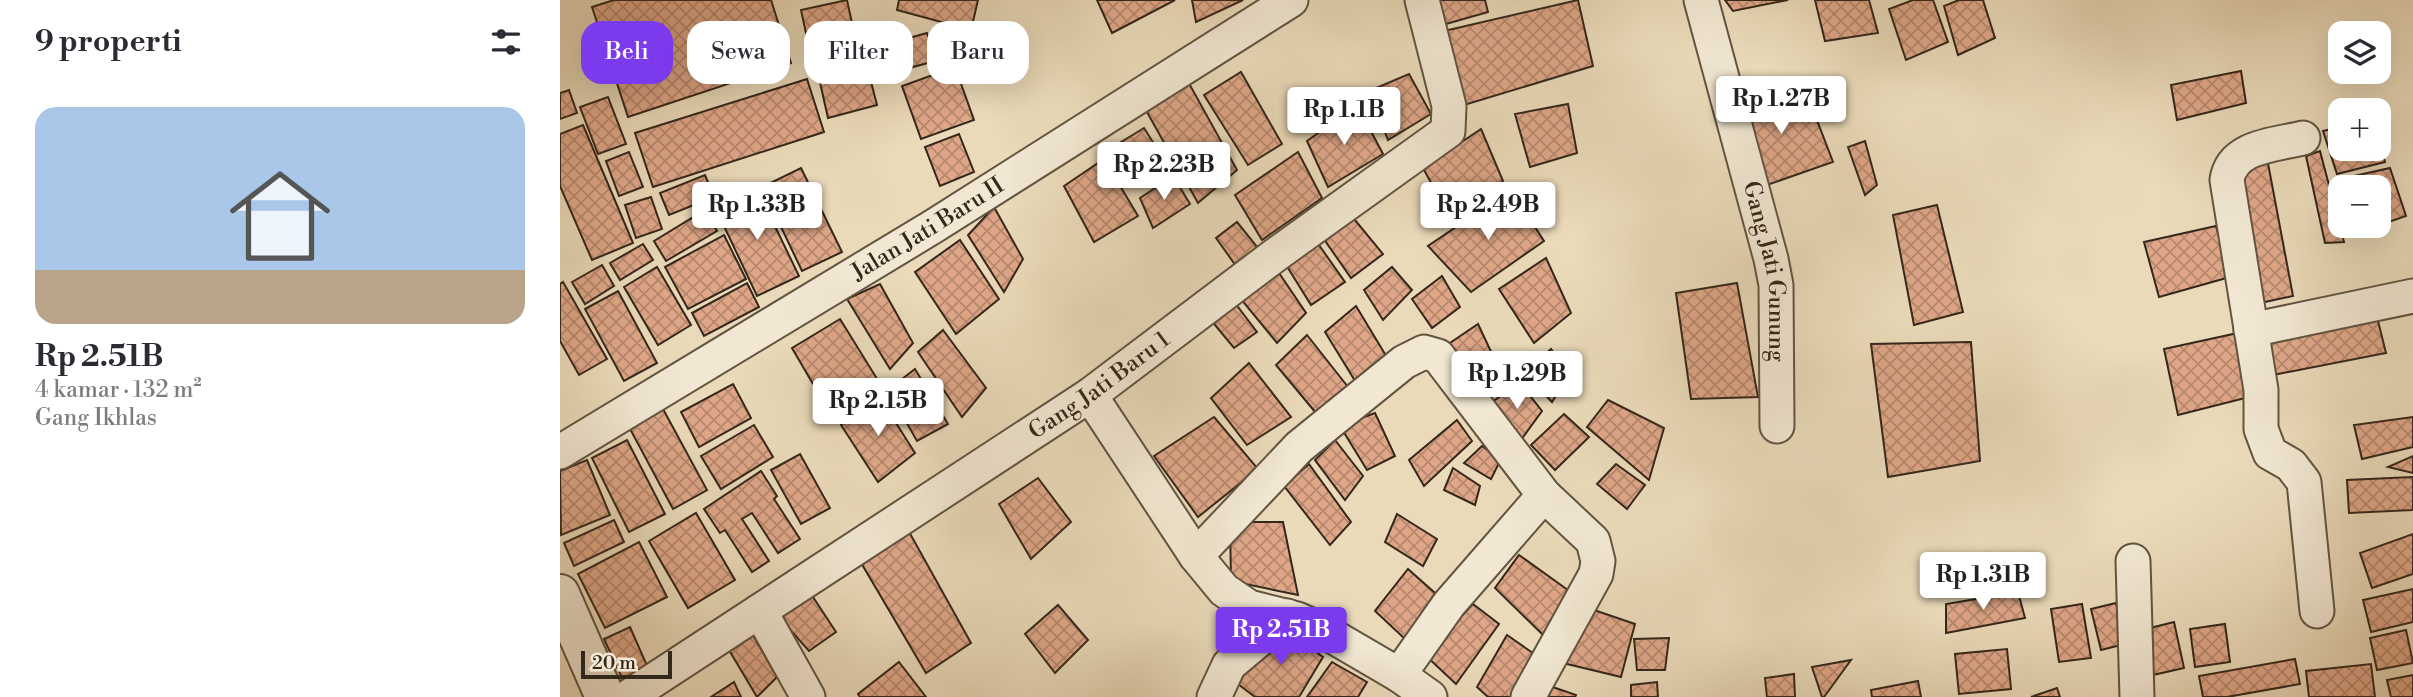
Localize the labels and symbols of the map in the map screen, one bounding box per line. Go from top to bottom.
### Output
pin: Rp 1.27B [1709,76,1853,136]
pin: Rp 1.1B [1279,88,1409,147]
pin: Rp 2.23B [1092,142,1236,202]
street label: Jalan Jati Baru II [845,171,1009,287]
street label: Gang Jati Gunung [1737,178,1791,362]
pin: Rp 1.33B [685,182,829,242]
pin: Rp 2.49B [1416,182,1560,242]
street label: Gang Jati Baru 1 [1023,326,1176,445]
pin: Rp 1.29B [1445,352,1589,411]
pin: Rp 2.15B [806,378,950,438]
pin: Rp 1.31B [1911,552,2055,612]
pin: Rp 2.51B [1209,608,1353,667]
scale bar [581,648,672,680]

